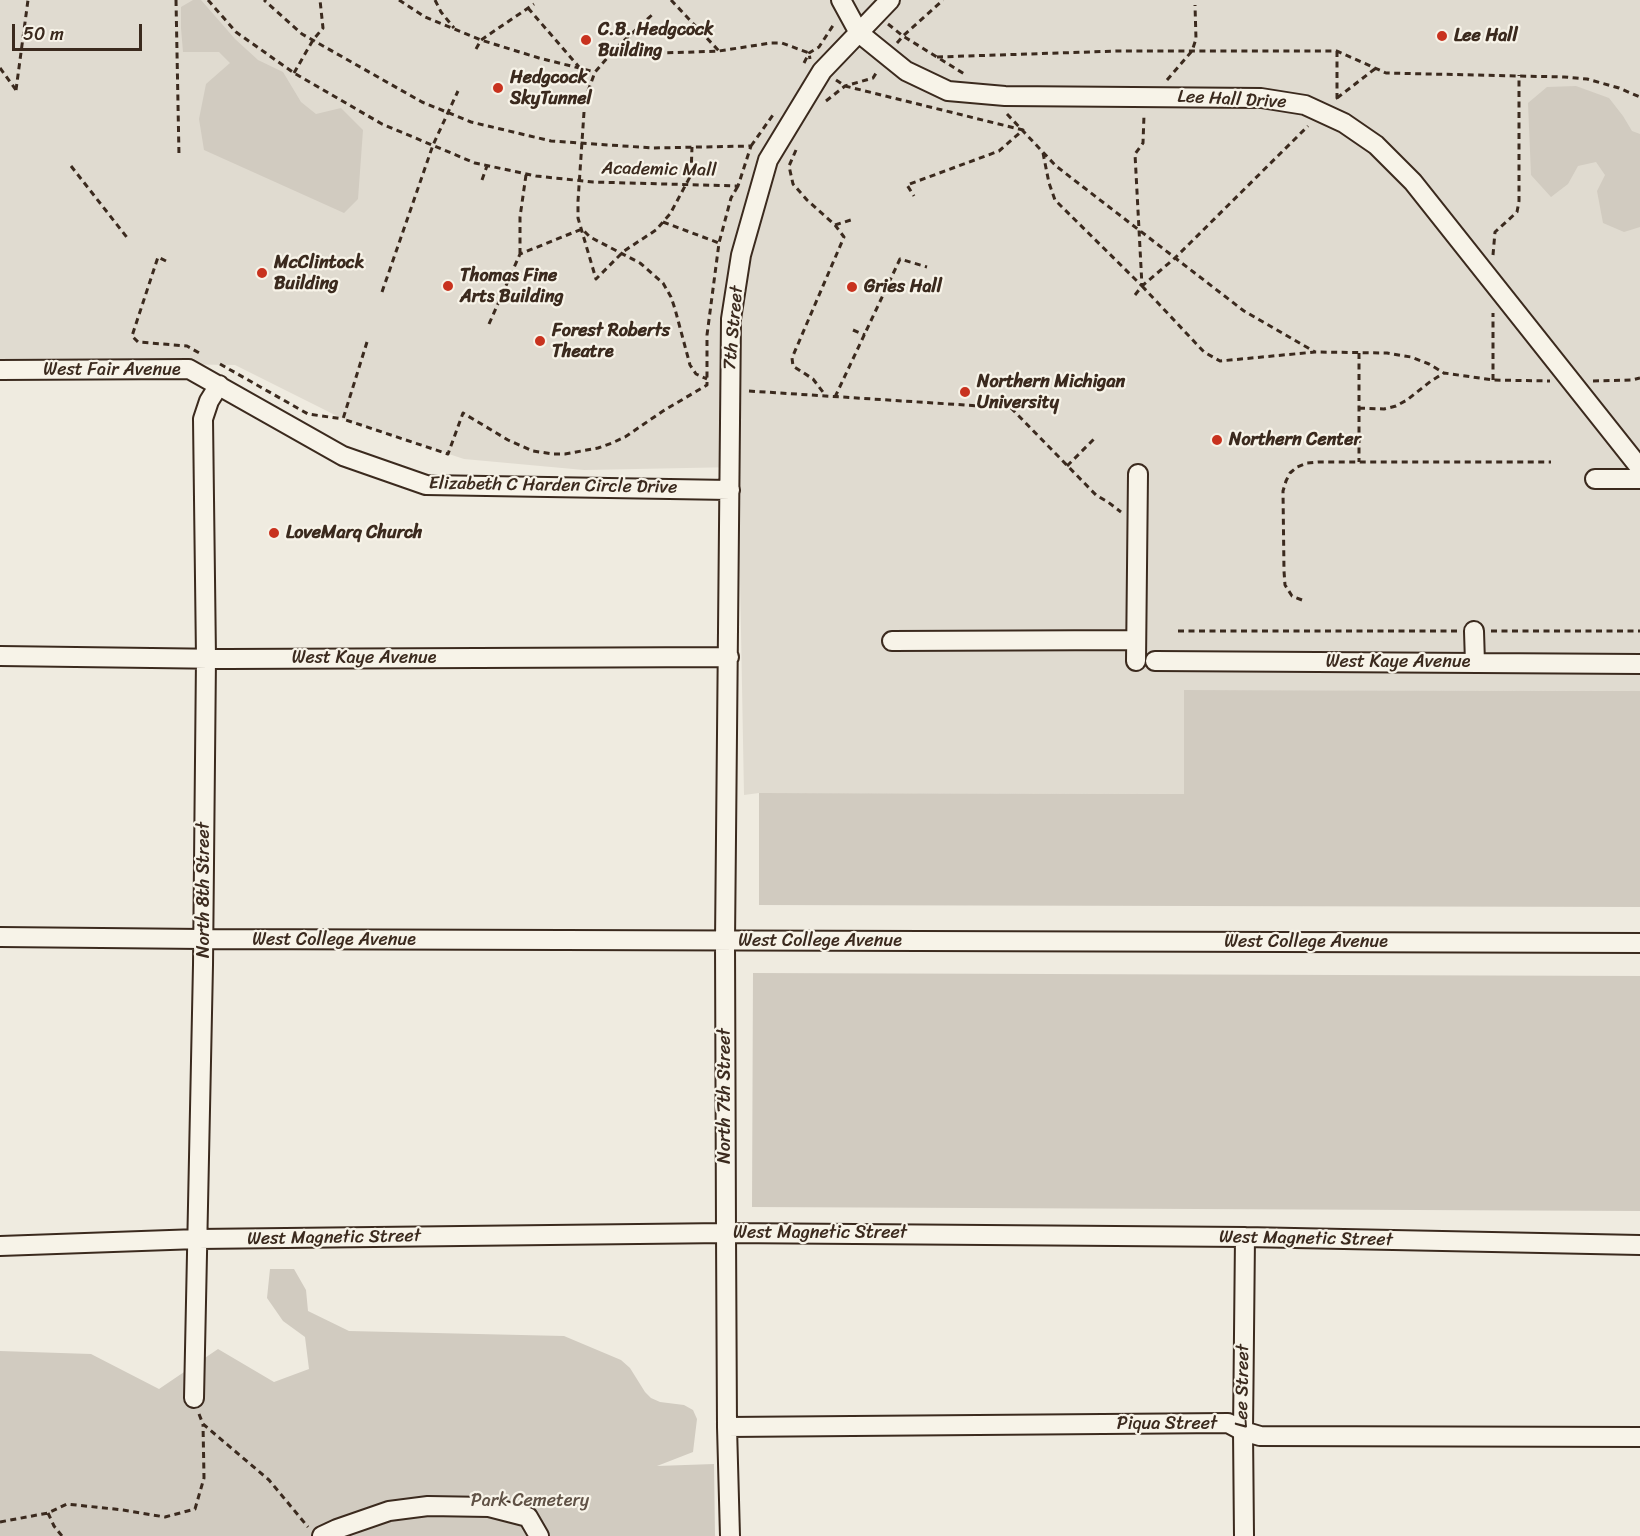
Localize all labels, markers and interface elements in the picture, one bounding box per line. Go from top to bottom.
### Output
scale bar [15,12,146,50]
text: 50 m [23,18,64,50]
place label: C.B. Hedgcock Building [598,19,714,62]
place label: Lee Hall [1454,25,1518,47]
marker: Lee Hall [1435,29,1449,43]
marker: C.B. Hedgcock Building [579,33,593,47]
place label: Hedgcock SkyTunnel [510,67,592,110]
marker: Hedgcock SkyTunnel [491,81,505,95]
street label: Lee Hall Drive [1177,86,1287,114]
street label: Academic Mall [601,158,717,182]
place label: McClintock Building [274,252,364,294]
place label: Thomas Fine Arts Building [460,265,564,308]
marker: McClintock Building [255,266,269,280]
place label: Gries Hall [864,276,942,298]
marker: Thomas Fine Arts Building [441,279,455,293]
marker: Gries Hall [845,280,859,294]
street label: 7th Street [720,285,748,371]
place label: Forest Roberts Theatre [552,320,670,362]
marker: Forest Roberts Theatre [533,334,547,348]
street label: West Fair Avenue [43,359,181,381]
place label: Northern Michigan University [977,371,1125,413]
marker: Northern Michigan University [958,385,972,399]
place label: Northern Center [1229,429,1361,451]
marker: Northern Center [1210,433,1224,447]
street label: Elizabeth C Harden Circle Drive [429,473,677,499]
place label: LoveMarq Church [286,522,422,544]
marker: LoveMarq Church [267,526,281,540]
street label: West Kaye Avenue [292,647,436,669]
street label: West Kaye Avenue [1326,651,1470,673]
street label: North 8th Street [193,822,215,958]
street label: West College Avenue [252,929,416,951]
street label: West College Avenue [738,930,902,952]
street label: West College Avenue [1224,931,1388,953]
street label: North 7th Street [714,1028,736,1164]
street label: West Magnetic Street [733,1222,907,1244]
street label: West Magnetic Street [247,1226,421,1250]
street label: West Magnetic Street [1219,1227,1393,1251]
street label: Lee Street [1231,1344,1255,1428]
street label: Piqua Street [1117,1413,1217,1435]
park label: Park Cemetery [471,1490,589,1512]

